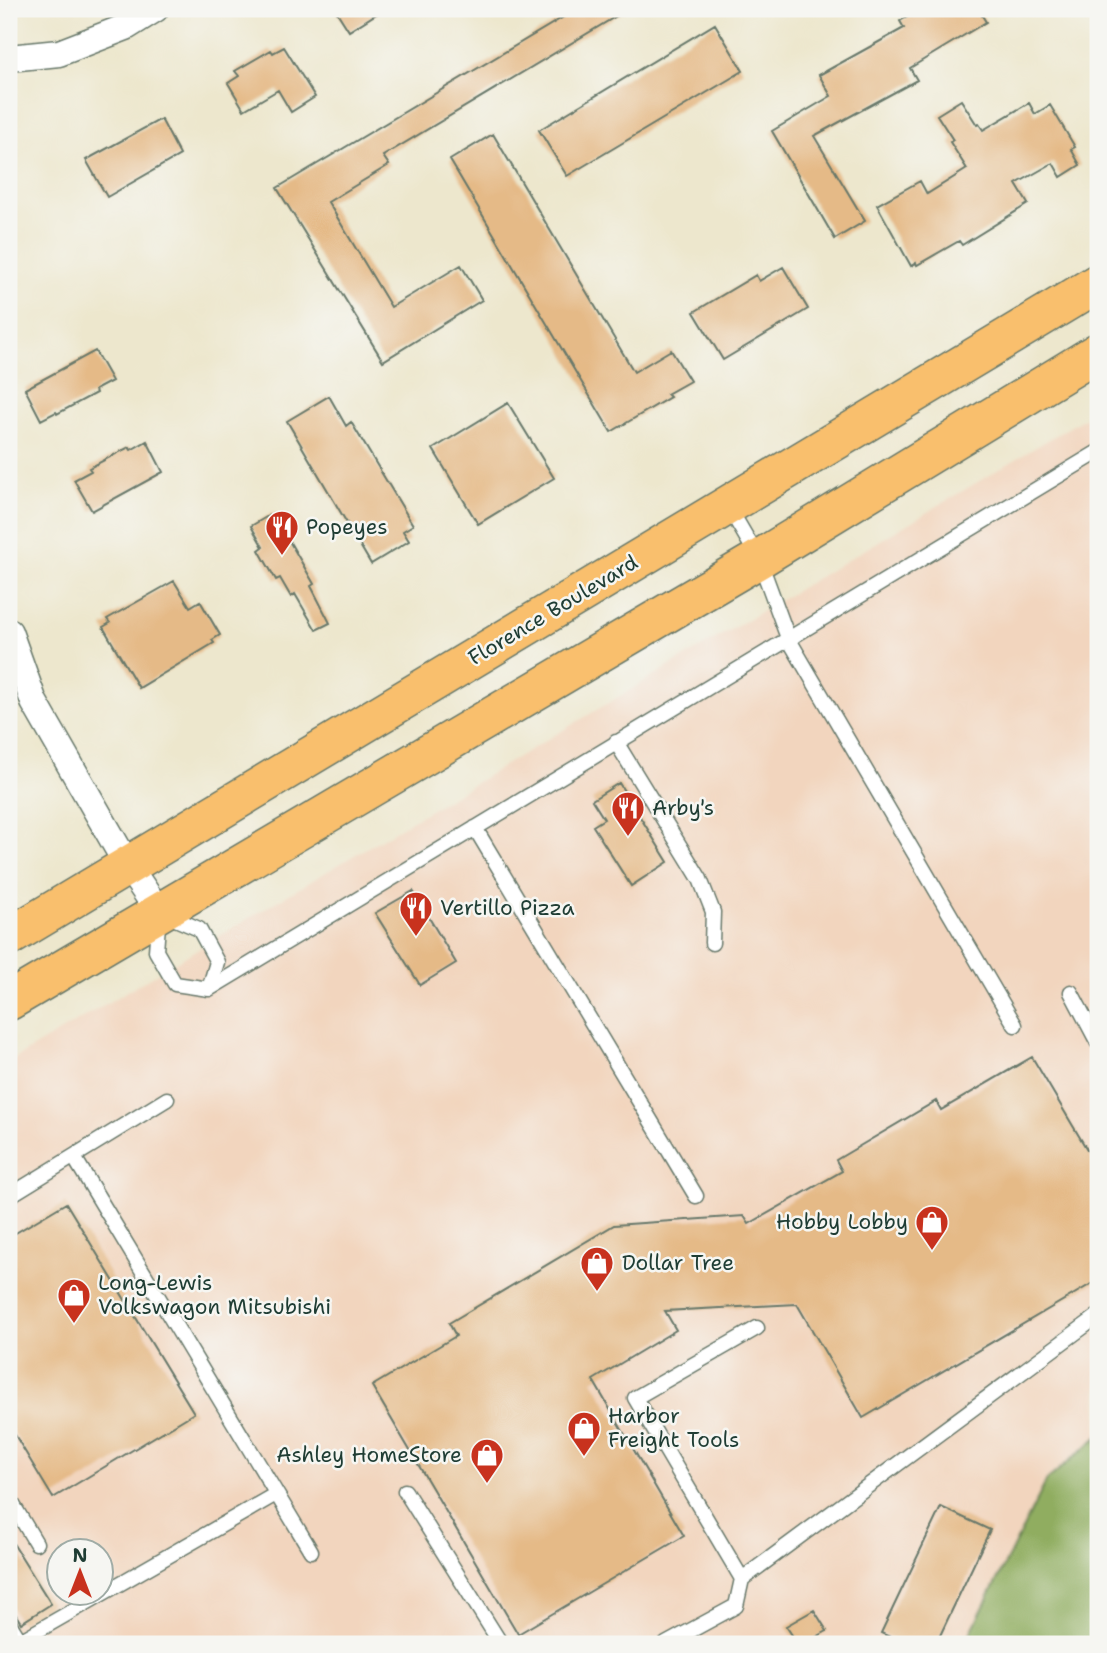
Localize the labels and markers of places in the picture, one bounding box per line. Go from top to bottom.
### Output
restaurant icon: Popeyes [263,508,301,557]
place label: Popeyes [306,513,388,541]
restaurant icon: Arby's [609,789,647,838]
place label: Arby's [652,794,714,822]
restaurant icon: Vertillo Pizza [397,889,435,938]
place label: Vertillo Pizza [440,894,574,922]
shop icon: Hobby Lobby [913,1203,951,1252]
place label: Hobby Lobby [776,1208,908,1236]
shop icon: Dollar Tree [578,1244,616,1293]
place label: Dollar Tree [622,1249,734,1277]
place label: Long-Lewis Volkswagon Mitsubishi [98,1269,331,1321]
shop icon: Long-Lewis Volkswagon Mitsubishi [55,1276,93,1325]
place label: Harbor Freight Tools [608,1402,739,1454]
shop icon: Harbor Freight Tools [565,1409,603,1458]
shop icon: Ashley HomeStore [468,1436,506,1485]
place label: Ashley HomeStore [276,1441,462,1469]

